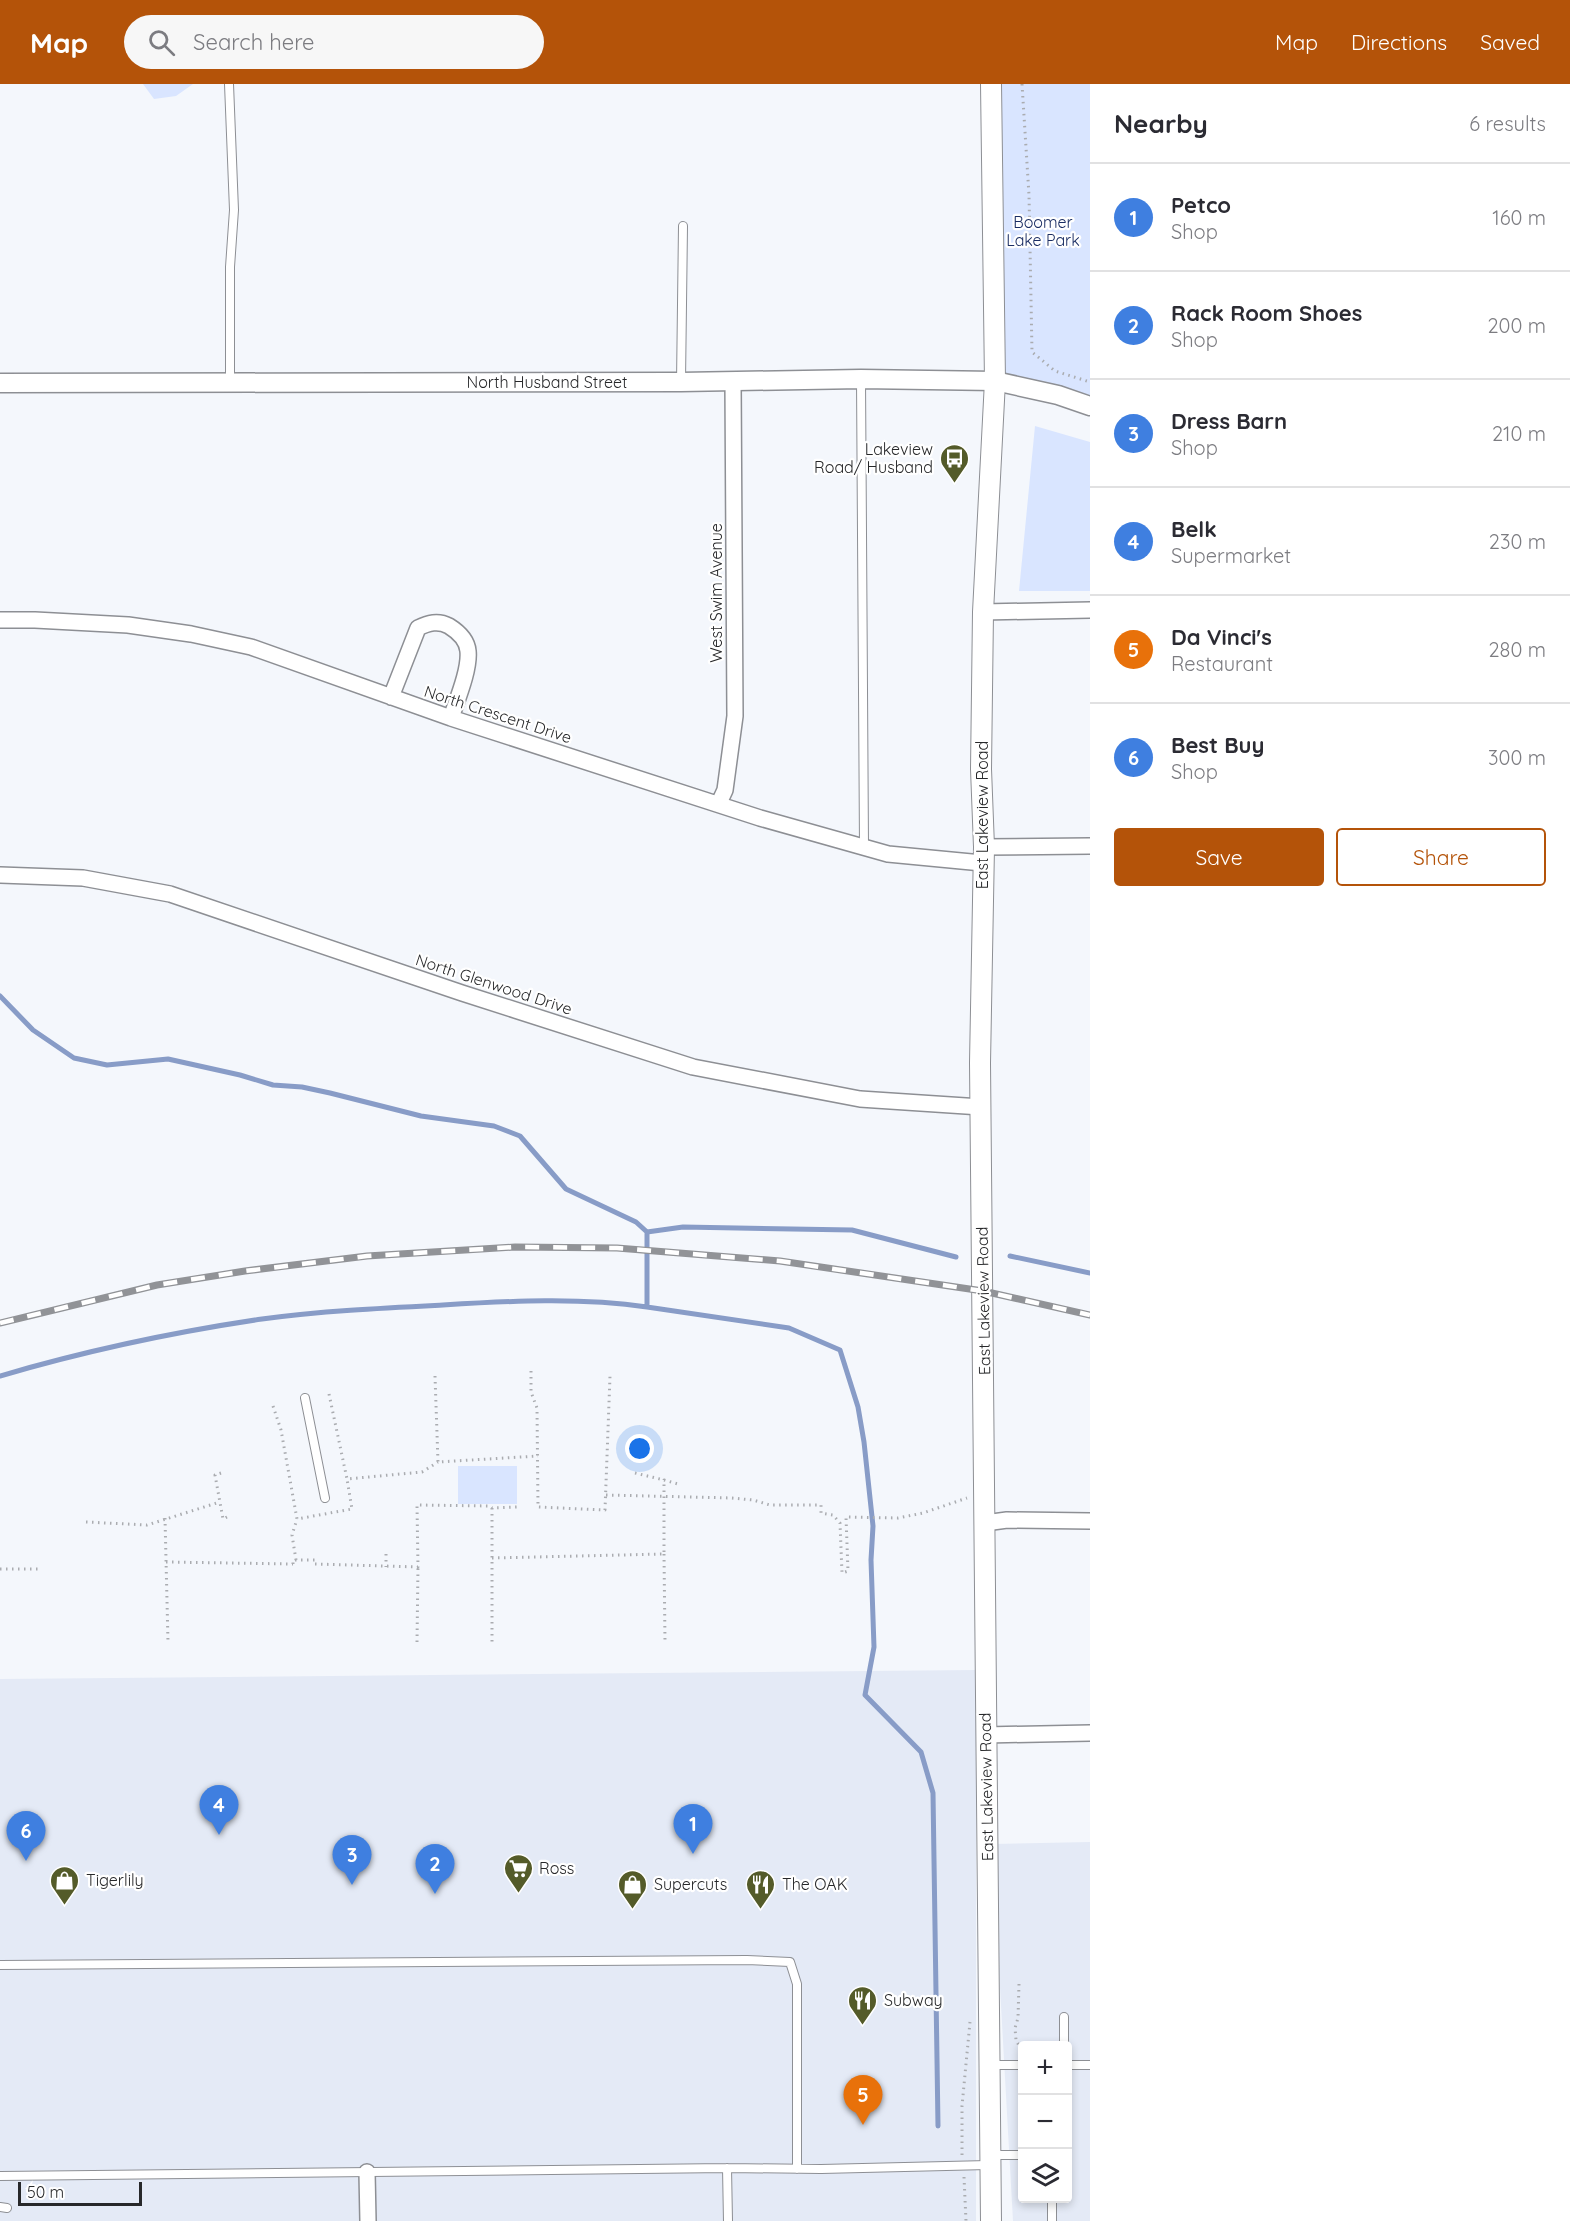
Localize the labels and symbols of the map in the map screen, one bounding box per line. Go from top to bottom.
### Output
park label: Boomer Lake Park [1006,212,1080,250]
street label: North Husband Street [467,372,627,392]
place label: Lakeview Road/ Husband [814,439,933,477]
bus stop icon: Lakeview Road/ Husband [938,442,970,484]
street label: West Swim Avenue [706,523,726,663]
street label: North Crescent Drive [422,681,574,747]
street label: East Lakeview Road [972,741,992,889]
street label: North Glenwood Drive [413,949,575,1019]
street label: East Lakeview Road [972,1227,994,1375]
your location [625,1434,654,1463]
street label: East Lakeview Road [975,1713,997,1861]
pin: 4 [200,1786,238,1835]
pin: 1 [674,1804,712,1854]
pin: 6 [6,1812,46,1861]
pin: 3 [332,1836,372,1885]
pin: 2 [416,1844,454,1894]
supermarket icon: Ross [502,1852,534,1894]
place label: Ross [539,1858,574,1878]
shop icon: Tigerlily [49,1864,81,1906]
shop icon: Supercuts [617,1868,649,1910]
restaurant icon: The OAK [745,1868,777,1910]
place label: Tigerlily [86,1870,144,1890]
place label: Supercuts [654,1874,727,1894]
place label: The OAK [782,1874,848,1894]
restaurant icon: Subway [847,1984,879,2026]
place label: Subway [884,1990,943,2010]
pin: 5 [844,2076,882,2125]
scale bar [18,2179,142,2206]

